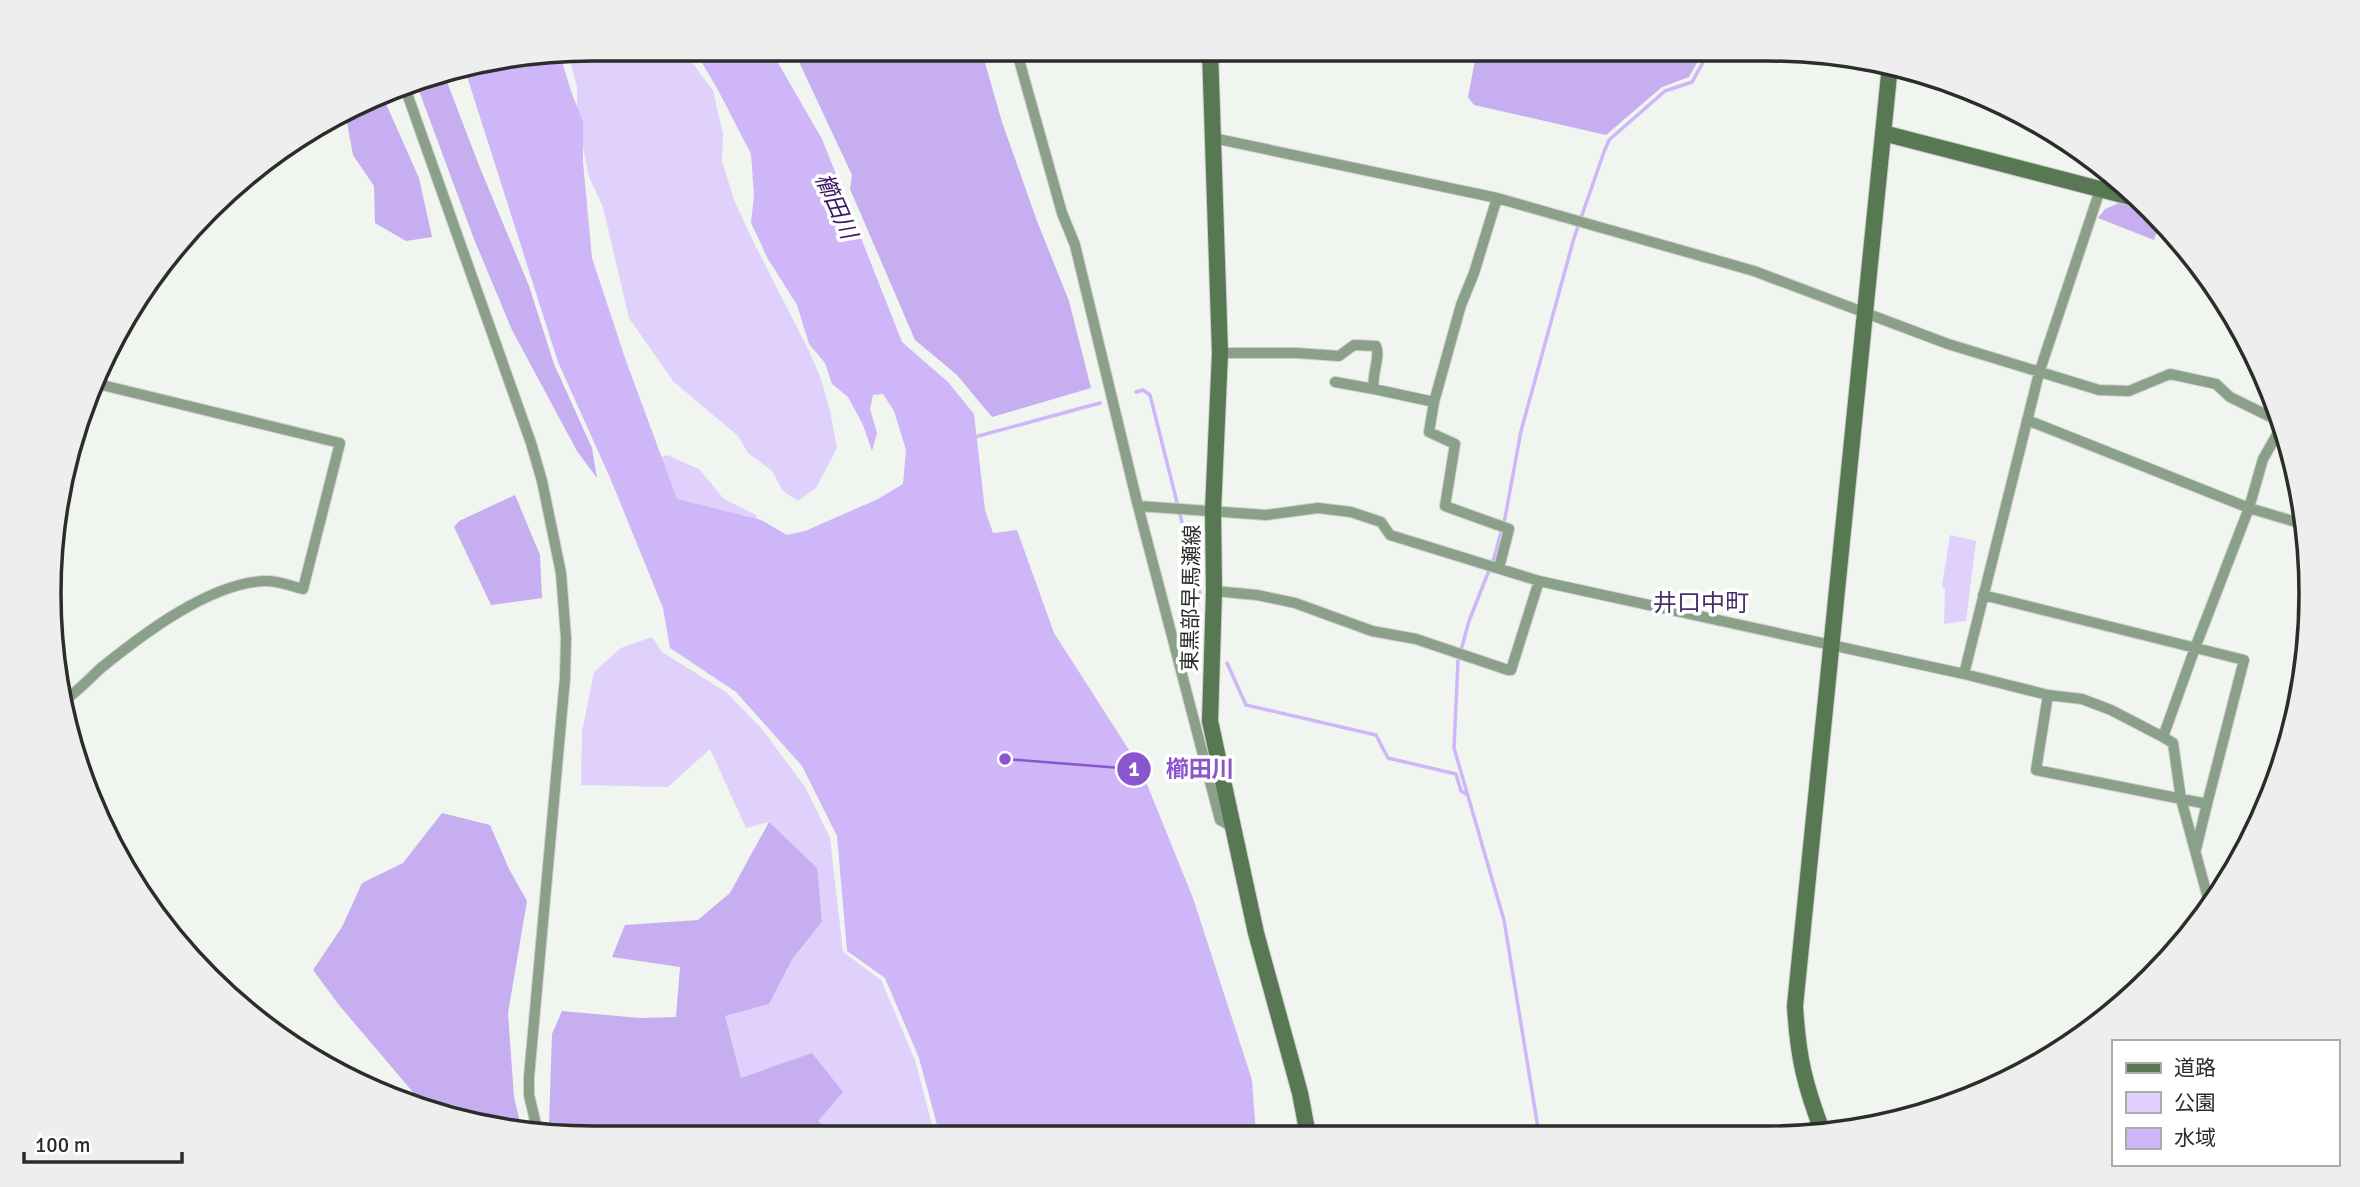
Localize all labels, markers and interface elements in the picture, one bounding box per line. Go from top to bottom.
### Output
water label: 櫛田川 [809,169,864,246]
street label: 東黒部早馬瀬線 [1177,524,1205,672]
district label: 井口中町 [1653,588,1749,618]
callout: 櫛田川 [1116,747,1248,791]
text: 櫛田川 [1166,755,1235,784]
text: 1 [1128,756,1140,782]
legend [2112,1040,2339,1166]
text: 道路 [2174,1055,2216,1081]
text: 公園 [2174,1090,2216,1116]
scale bar [24,1120,182,1164]
text: 水域 [2174,1125,2216,1151]
text: 100 m [35,1132,90,1158]

